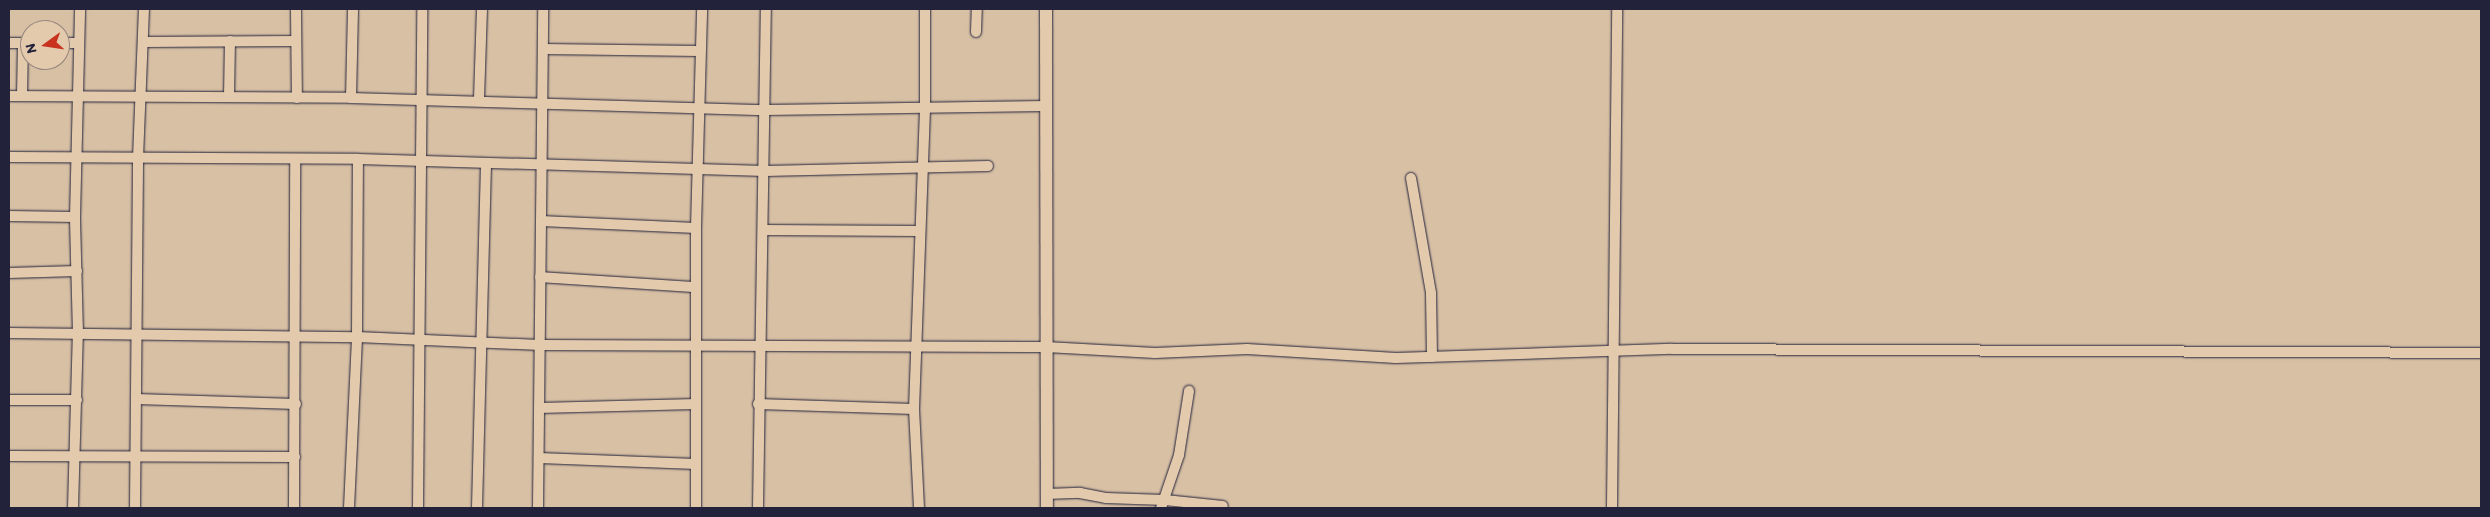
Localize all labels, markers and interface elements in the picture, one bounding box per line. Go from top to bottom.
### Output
north arrow [20,20,70,70]
text: N [22,42,40,55]

